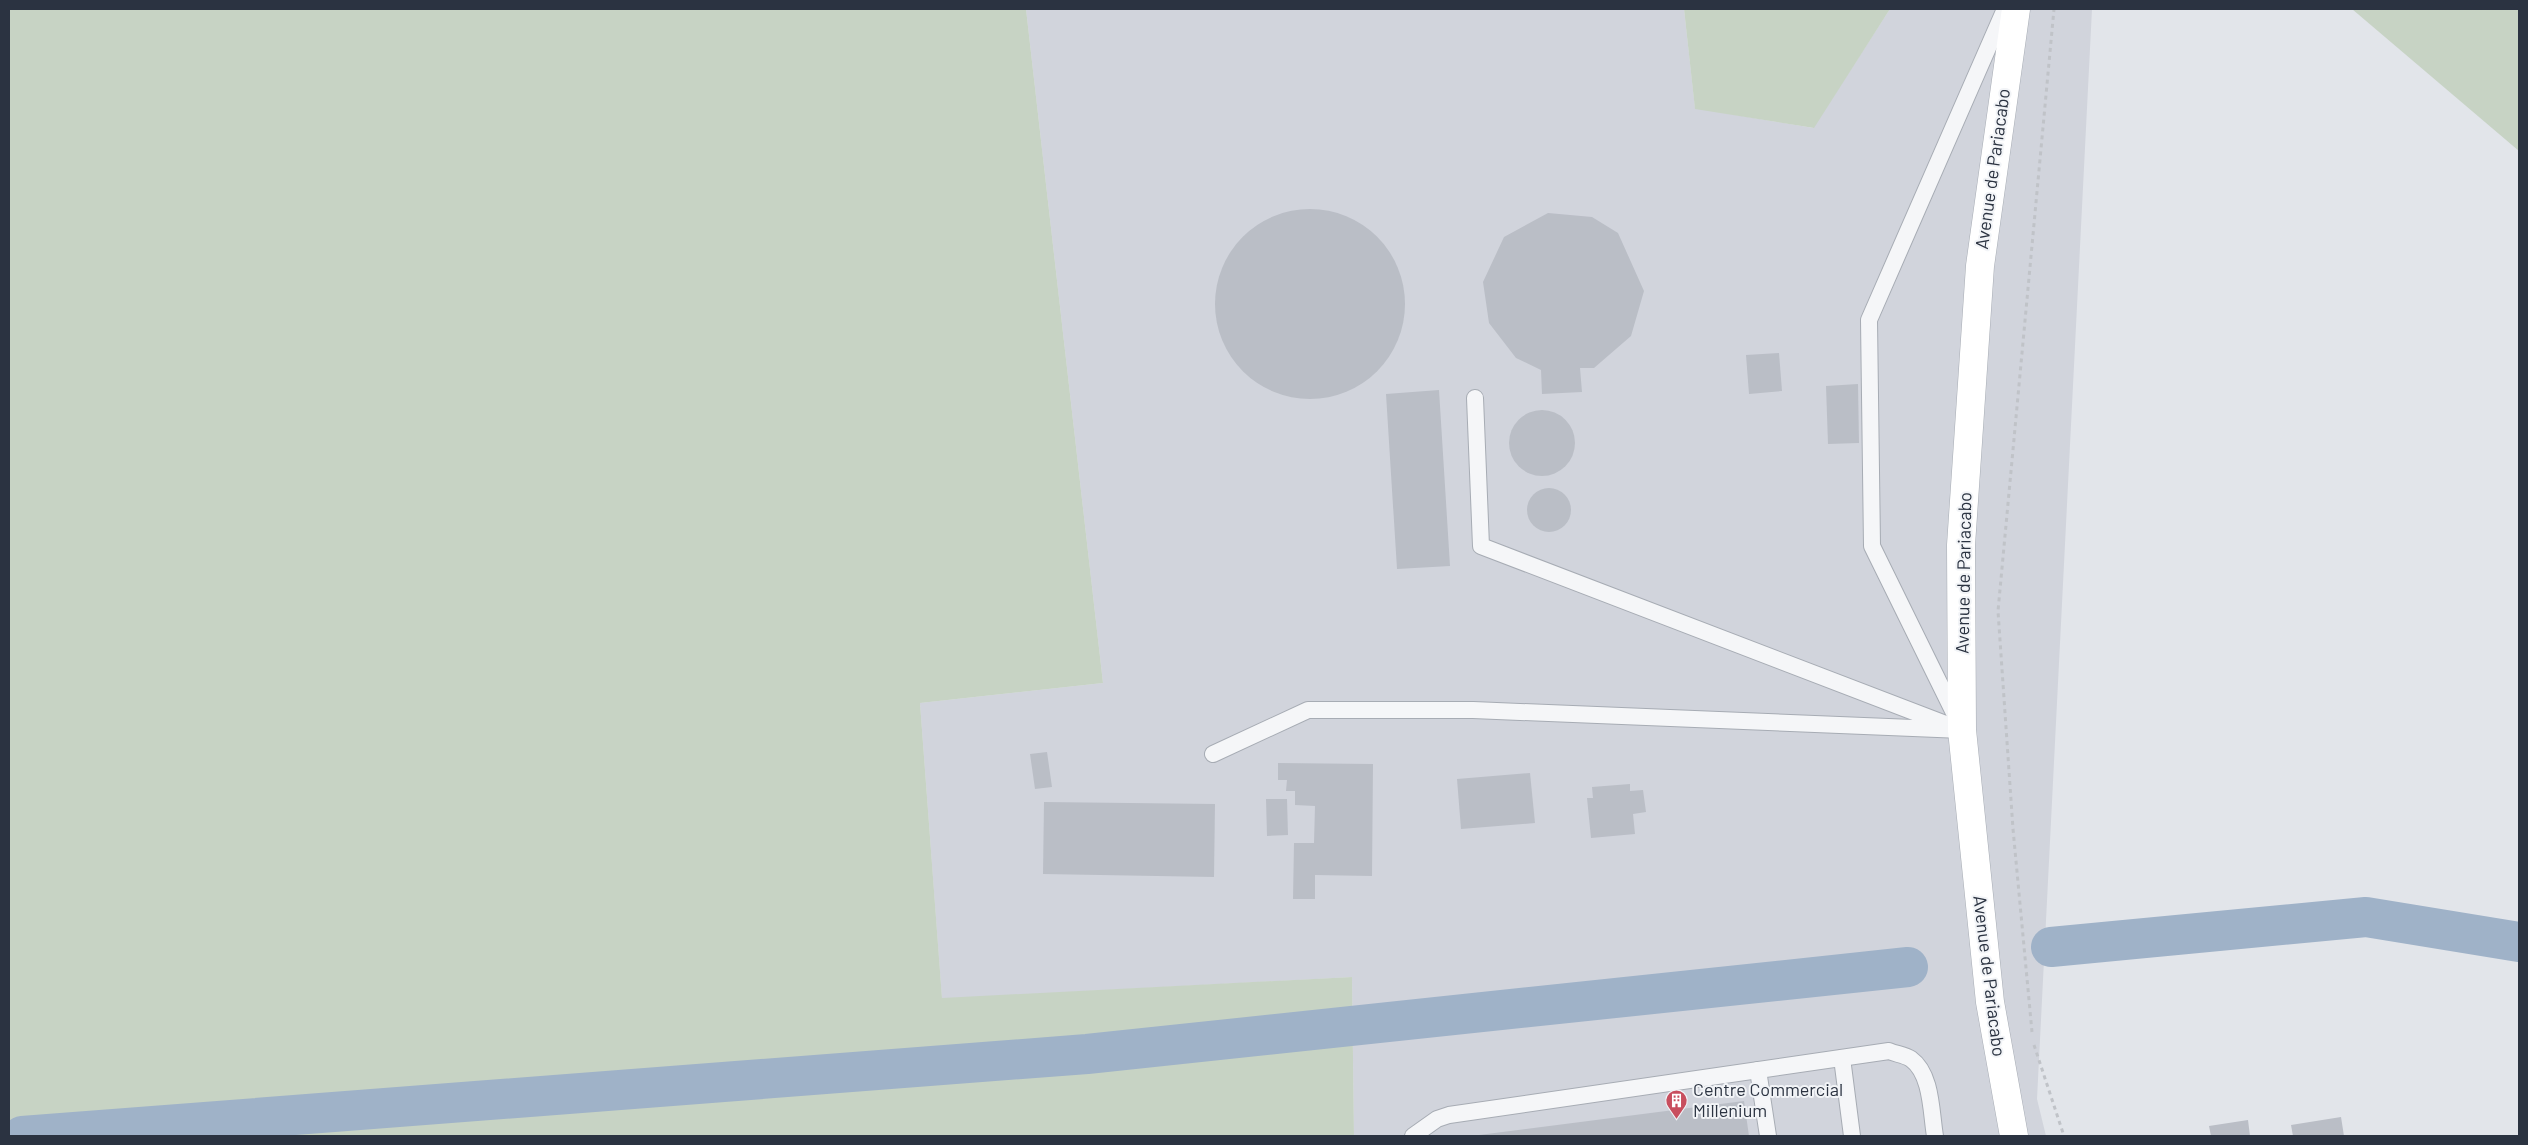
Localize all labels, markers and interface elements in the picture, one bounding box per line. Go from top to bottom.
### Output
street label: Avenue de Pariacabo [1970,87,2014,251]
street label: Avenue de Pariacabo [1951,492,1975,654]
street label: Avenue de Pariacabo [1969,894,2011,1058]
place label: Centre Commercial Millenium [1693,1078,1843,1121]
building icon: Centre Commercial Millenium [1665,1088,1689,1119]

